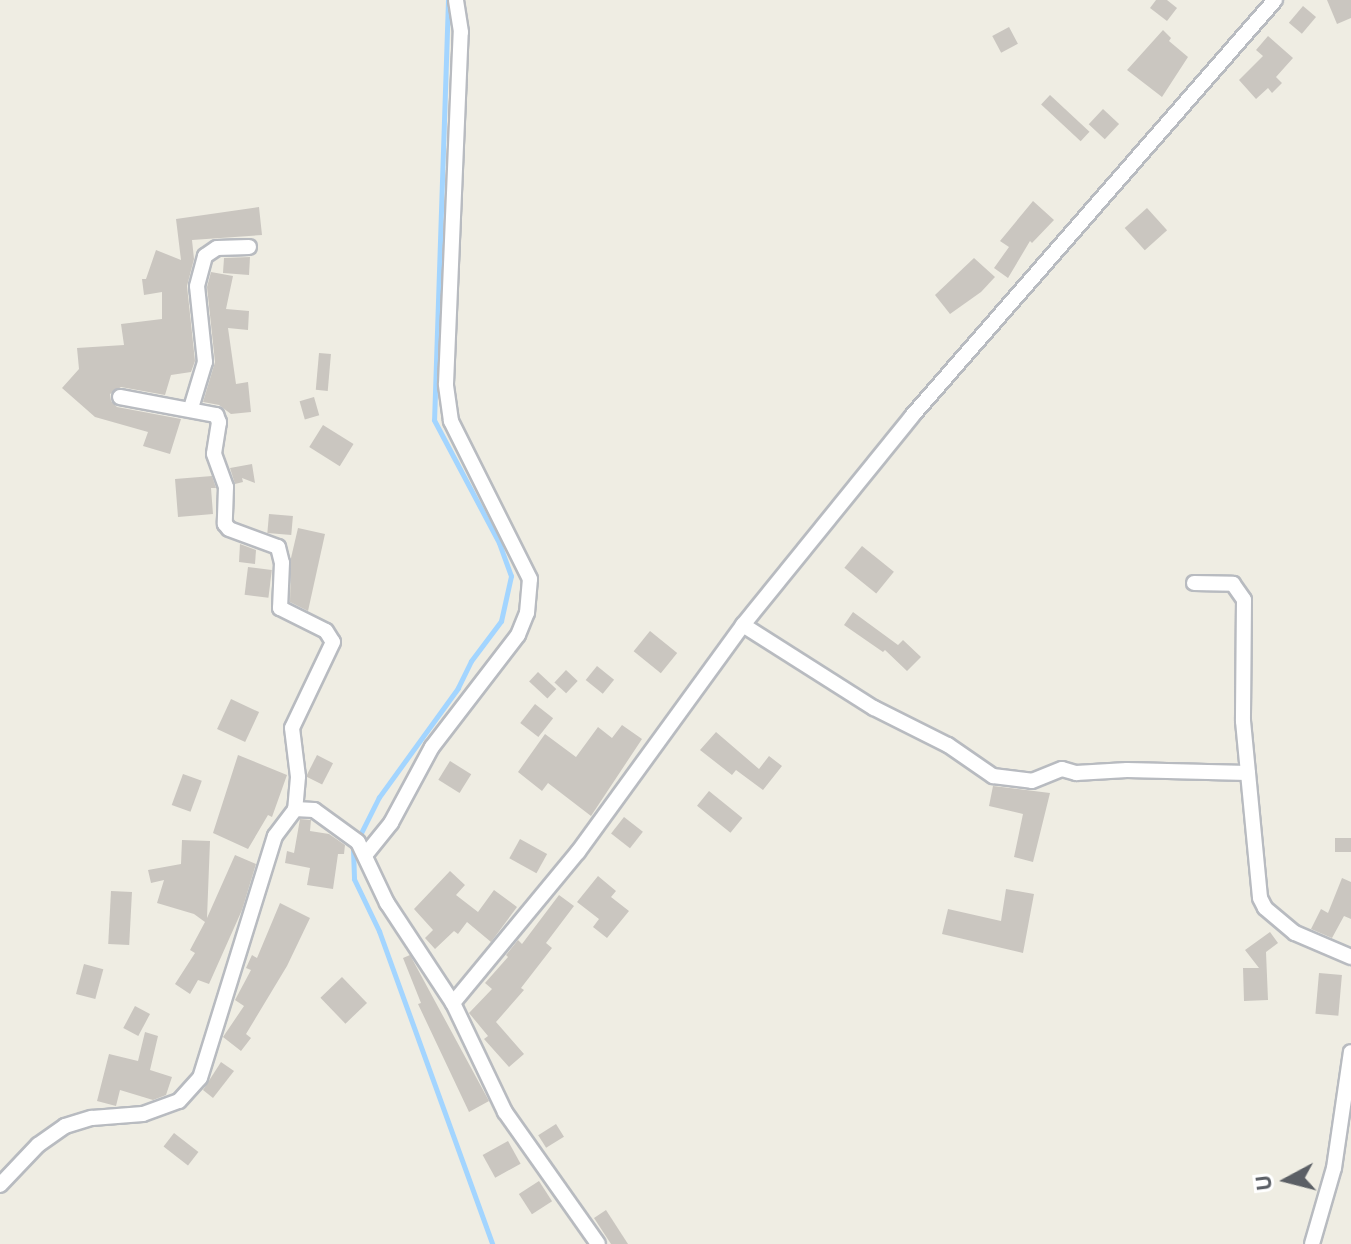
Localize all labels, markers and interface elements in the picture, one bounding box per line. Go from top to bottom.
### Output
north arrow [1247,1140,1327,1220]
text: U [1249,1174,1276,1192]

